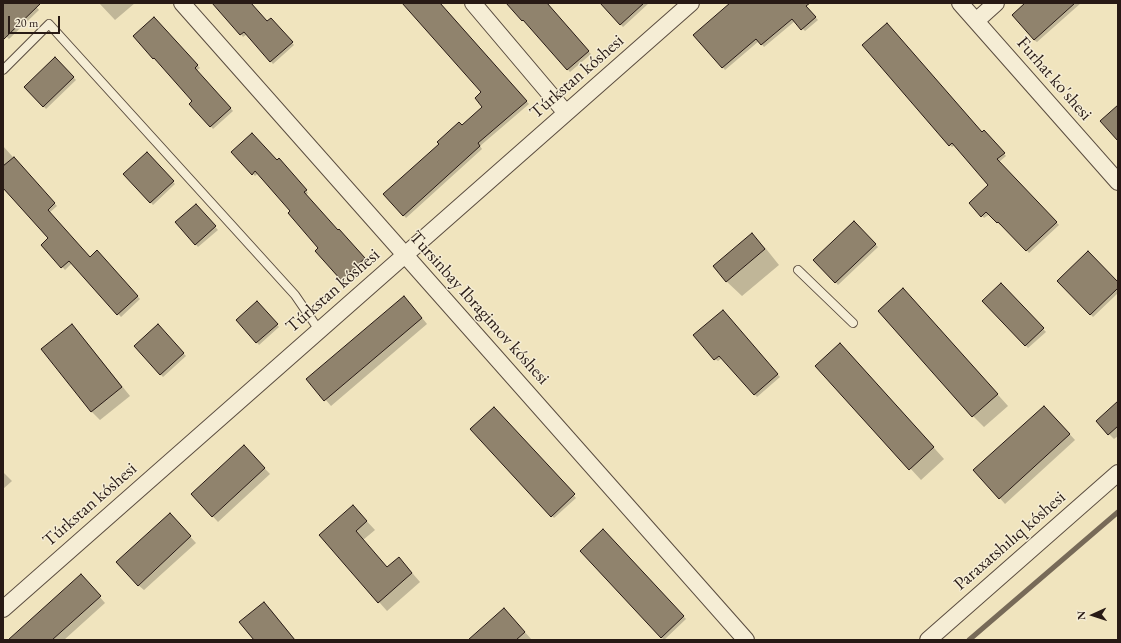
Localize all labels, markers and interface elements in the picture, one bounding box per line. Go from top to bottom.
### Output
scale bar [10,8,62,34]
text: 20 m [15,15,38,31]
street label: Túrkstan kóshesi [526,30,628,124]
street label: Furhat ko'shesi [1012,33,1096,125]
street label: Tursinbay Ibragimov kóshesi [404,227,554,389]
street label: Túrkstan kóshesi [282,244,384,338]
street label: Túrkstan kóshesi [39,458,141,552]
street label: Paraxatshılıq kóshesi [950,487,1070,595]
north arrow [1073,595,1113,635]
text: N [1074,611,1088,620]

